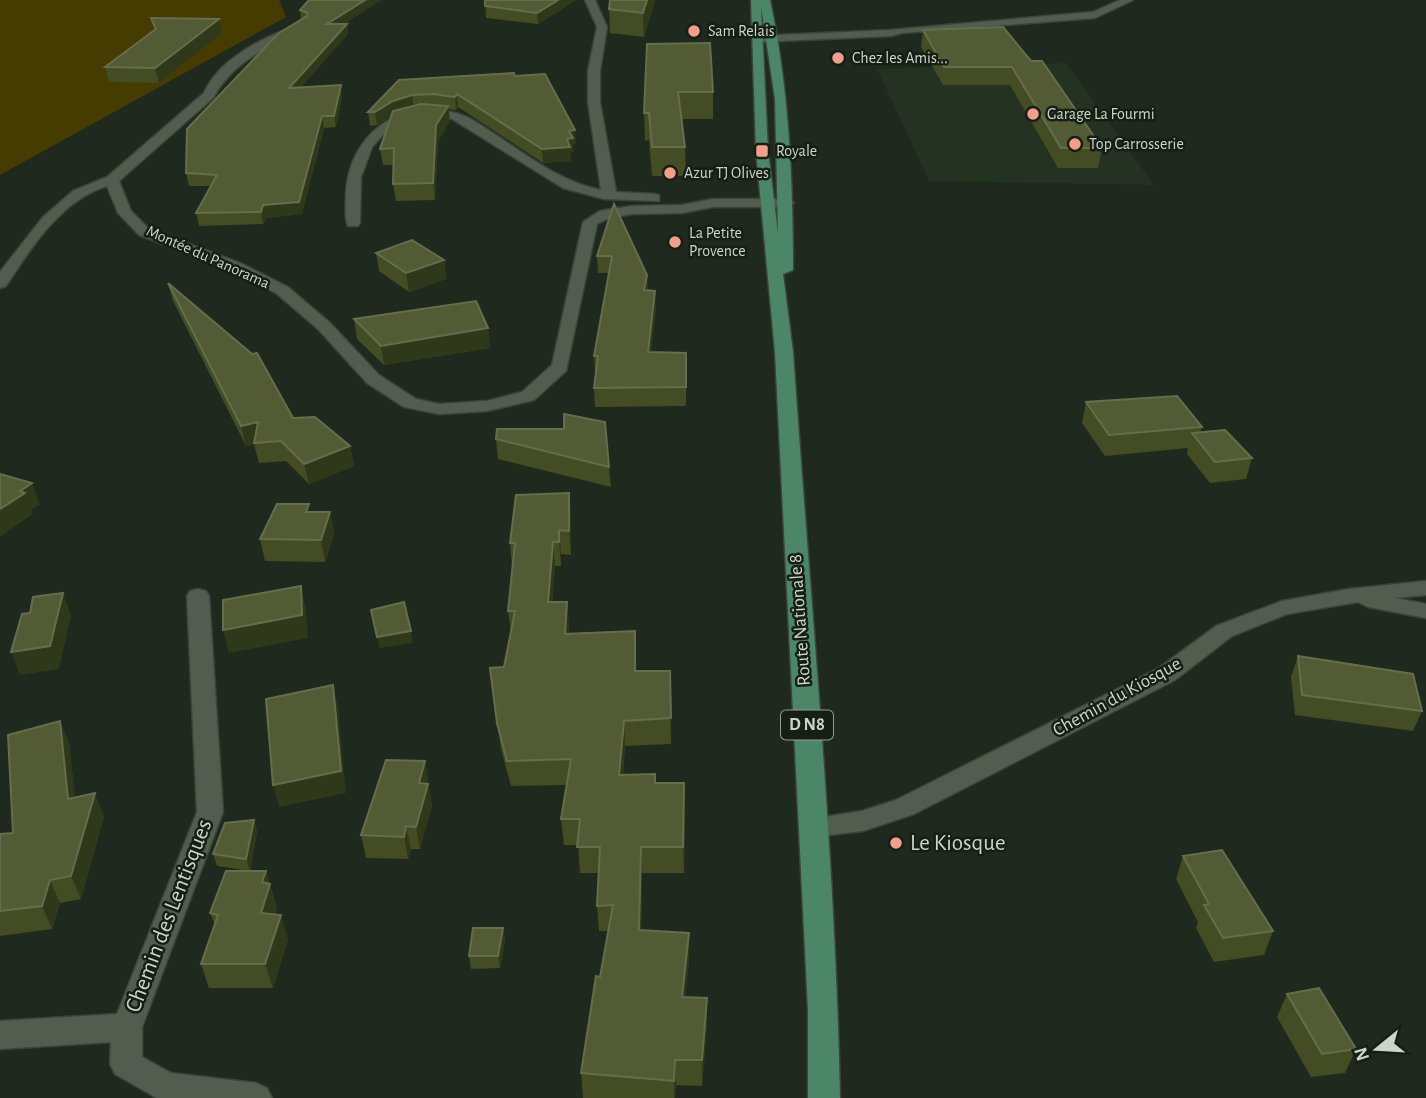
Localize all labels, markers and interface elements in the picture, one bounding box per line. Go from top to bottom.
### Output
marker: Sam Relais [686,23,702,39]
place label: Sam Relais [708,23,775,39]
marker: Chez les Amis... [830,50,846,66]
place label: Chez les Amis... [852,50,948,66]
marker: Garage La Fourmi [1025,106,1041,122]
place label: Garage La Fourmi [1047,106,1155,122]
marker: Top Carrosserie [1067,136,1083,152]
place label: Top Carrosserie [1089,136,1184,152]
marker: Royale [754,143,770,159]
place label: Royale [776,143,817,160]
marker: Azur TJ Olives [662,165,678,181]
place label: Azur TJ Olives [684,165,769,181]
street label: Montée du Panorama [144,223,272,291]
place label: La Petite Provence [689,225,746,259]
marker: La Petite Provence [667,234,683,250]
street label: Route Nationale 8 [786,554,814,686]
street label: Chemin du Kiosque [1050,654,1184,740]
road number: D N8 [781,710,833,740]
street label: Chemin des Lentisques [122,816,216,1016]
place label: Le Kiosque [910,832,1006,855]
marker: Le Kiosque [888,835,904,851]
north arrow [1342,1014,1412,1084]
text: N [1351,1045,1373,1063]

